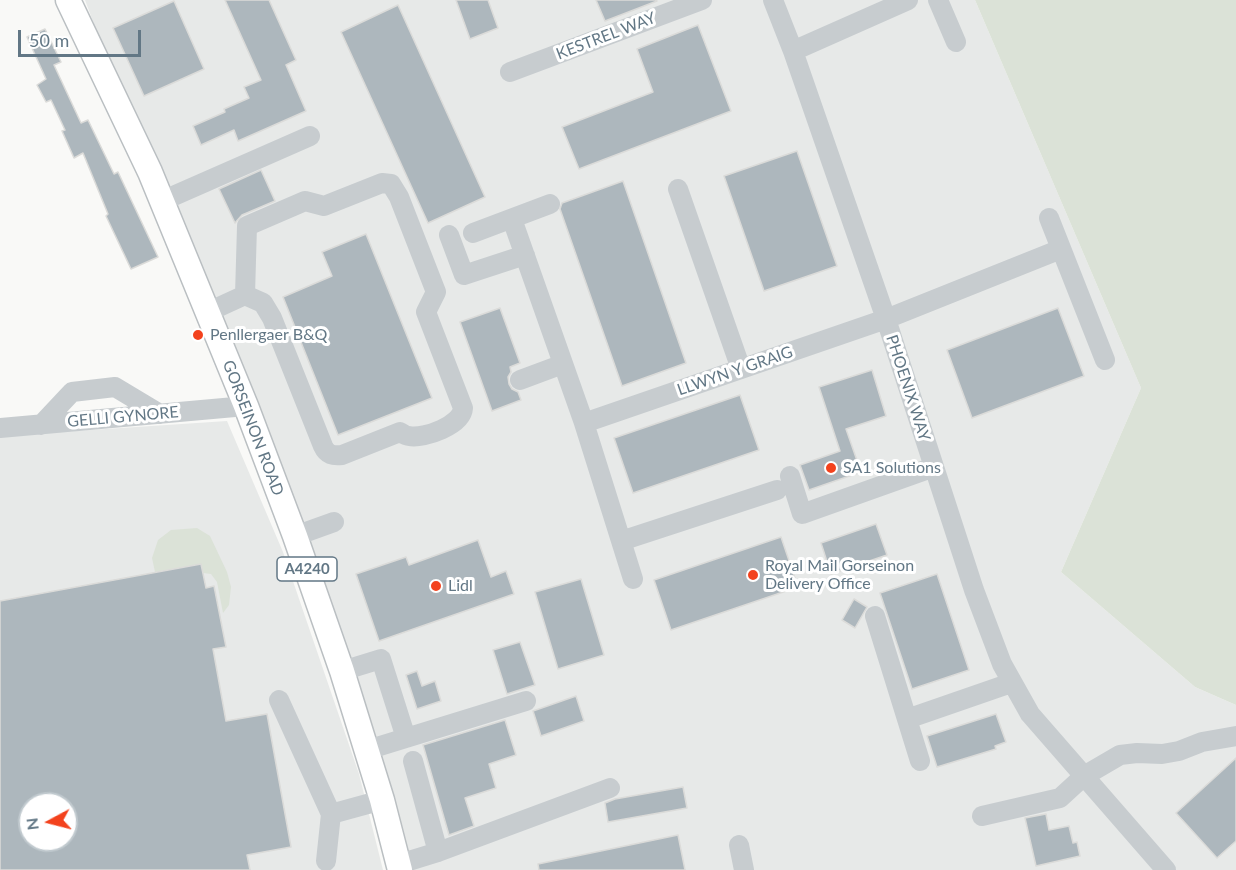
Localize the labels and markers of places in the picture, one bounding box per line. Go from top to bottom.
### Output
place label: Penllergaer B&Q [210,325,327,345]
marker: Penllergaer B&Q [191,328,205,342]
place label: SA1 Solutions [843,458,941,478]
marker: SA1 Solutions [824,461,838,475]
place label: Royal Mail Gorseinon Delivery Office [765,556,914,594]
marker: Royal Mail Gorseinon Delivery Office [746,568,760,582]
place label: Lidl [448,576,473,596]
marker: Lidl [429,579,443,593]

